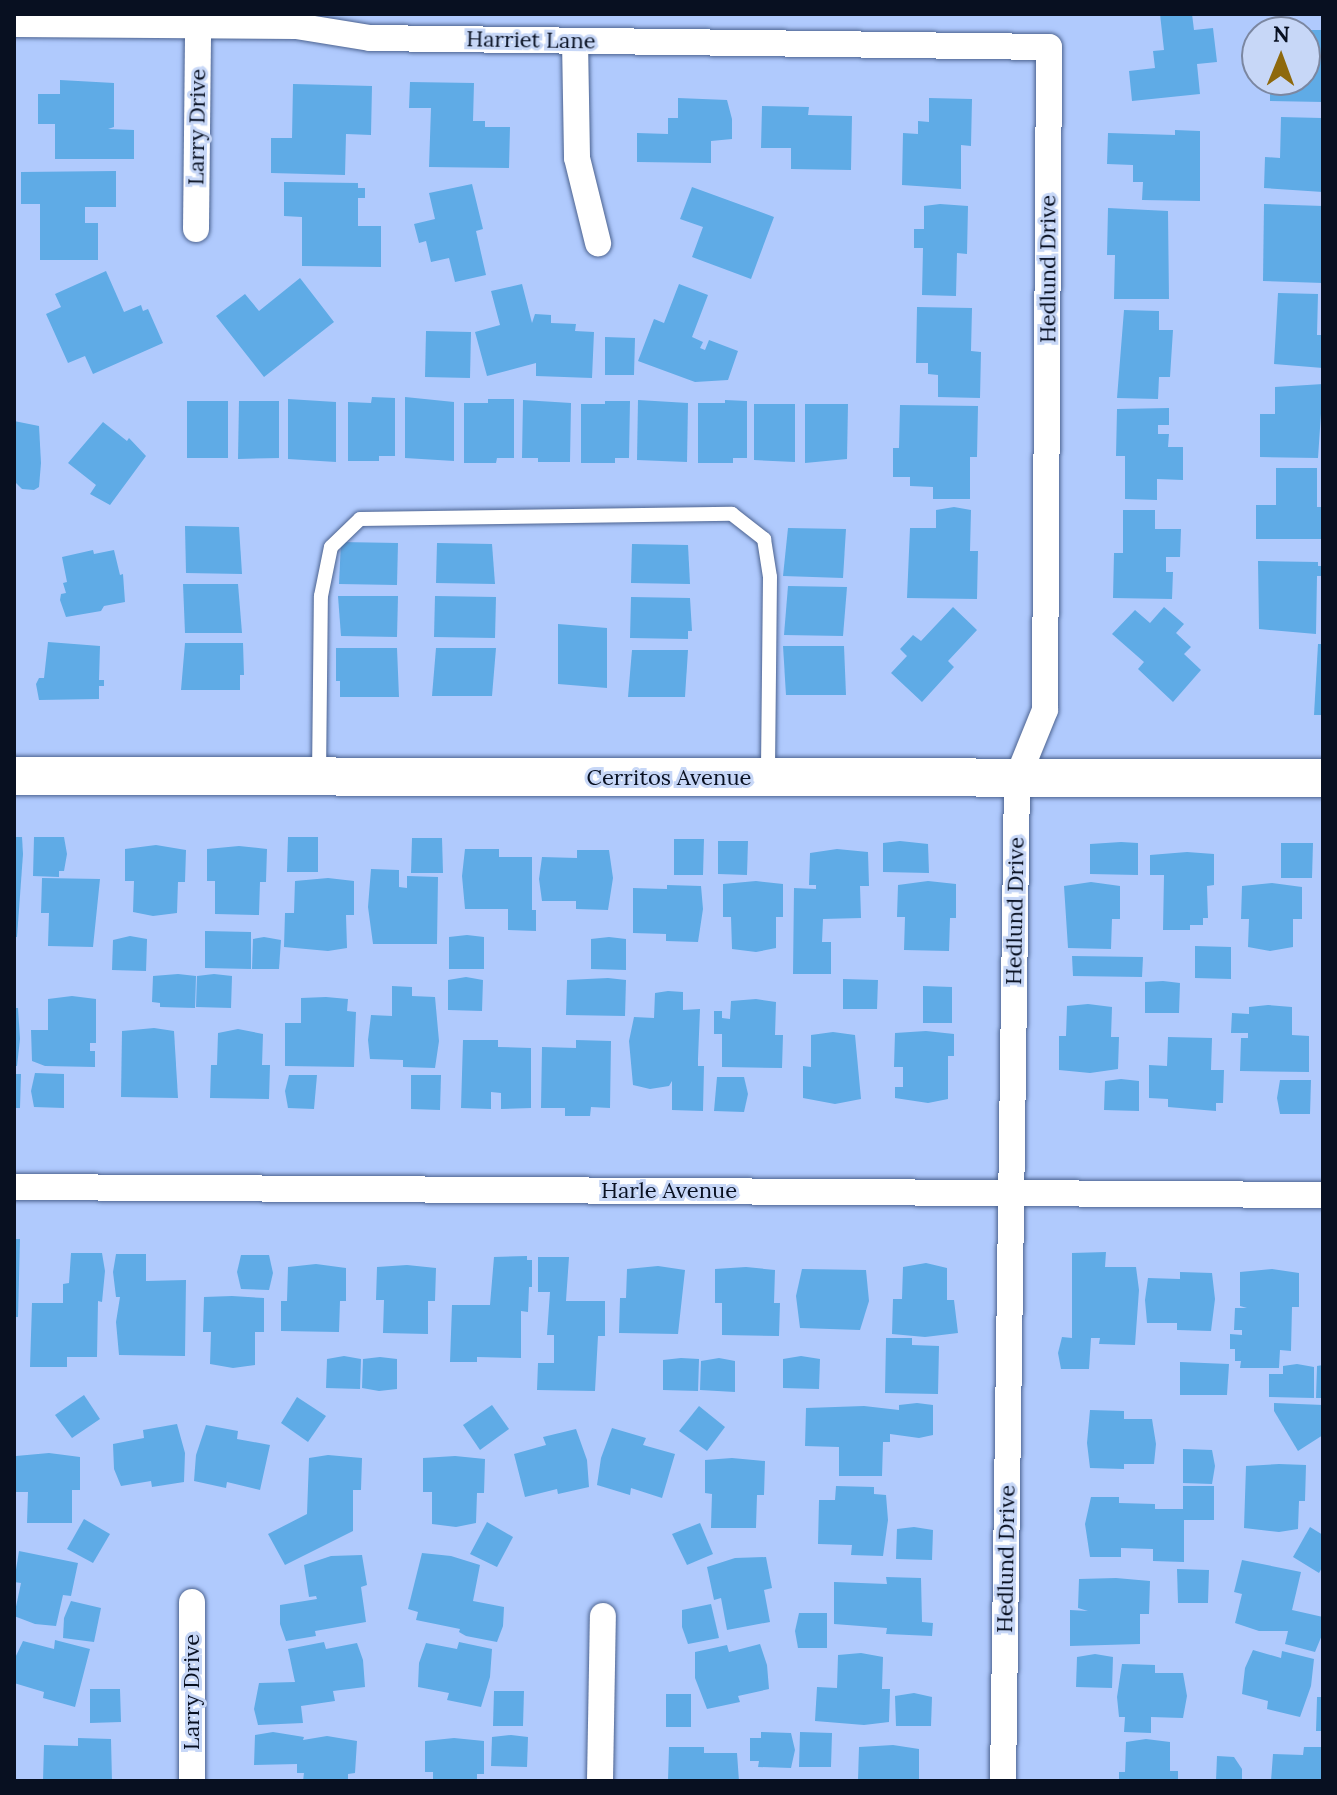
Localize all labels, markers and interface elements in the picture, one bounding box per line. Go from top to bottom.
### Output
north arrow [1241,16,1321,96]
text: N [1273,20,1290,48]
street label: Harriet Lane [466,26,596,54]
street label: Larry Drive [183,69,211,185]
street label: Hedlund Drive [1035,195,1061,343]
street label: Cerritos Avenue [587,765,751,791]
street label: Hedlund Drive [1001,837,1029,985]
street label: Harle Avenue [601,1178,737,1204]
street label: Hedlund Drive [992,1485,1020,1633]
street label: Larry Drive [179,1634,205,1750]

